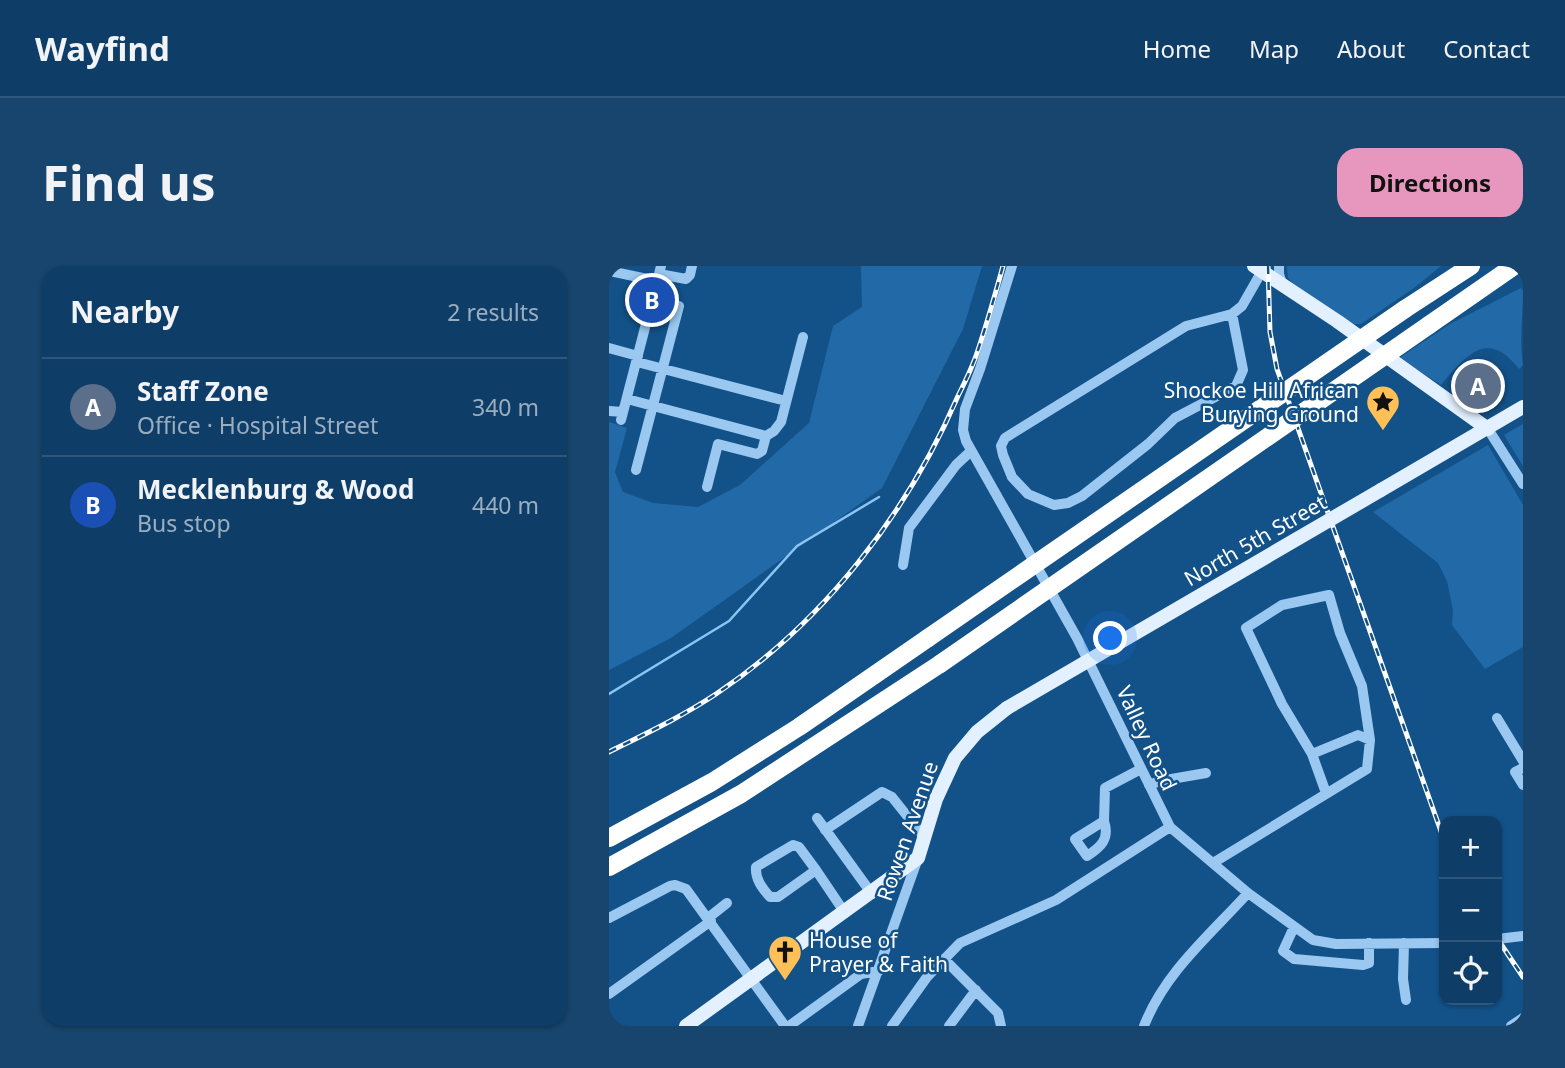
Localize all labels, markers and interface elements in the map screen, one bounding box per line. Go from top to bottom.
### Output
text: Wayfind [35,26,170,71]
text: Home [1143,32,1211,65]
text: Map [1249,32,1299,65]
text: About [1337,32,1405,65]
text: Contact [1443,32,1530,65]
button: Directions [1337,148,1523,217]
text: Find us [42,149,216,215]
pin: B [629,274,675,326]
text: Nearby [70,291,179,332]
text: 2 results [447,296,539,328]
pin: A [1455,360,1501,412]
text: Staff Zone [137,373,269,409]
place label: Shockoe Hill African Burying Ground [1164,376,1359,428]
place icon: Shockoe Hill African Burying Ground [1364,383,1402,432]
text: A [85,391,101,423]
text: 340 m [472,391,539,423]
text: Office · Hospital Street [137,409,378,441]
text: Mecklenburg & Wood [137,471,414,507]
street label: North 5th Street [1179,488,1332,592]
text: B [85,489,101,521]
text: 440 m [472,489,539,521]
text: Bus stop [137,507,231,539]
your location [1093,621,1127,655]
street label: Valley Road [1110,681,1184,795]
street label: Rowen Avenue [870,757,944,905]
map controls [1439,816,1502,1005]
button: + [1439,816,1502,879]
button: − [1439,879,1502,942]
place label: House of Prayer & Faith [809,926,948,978]
church icon: House of Prayer & Faith [766,933,804,982]
button: locate [1439,942,1502,1005]

